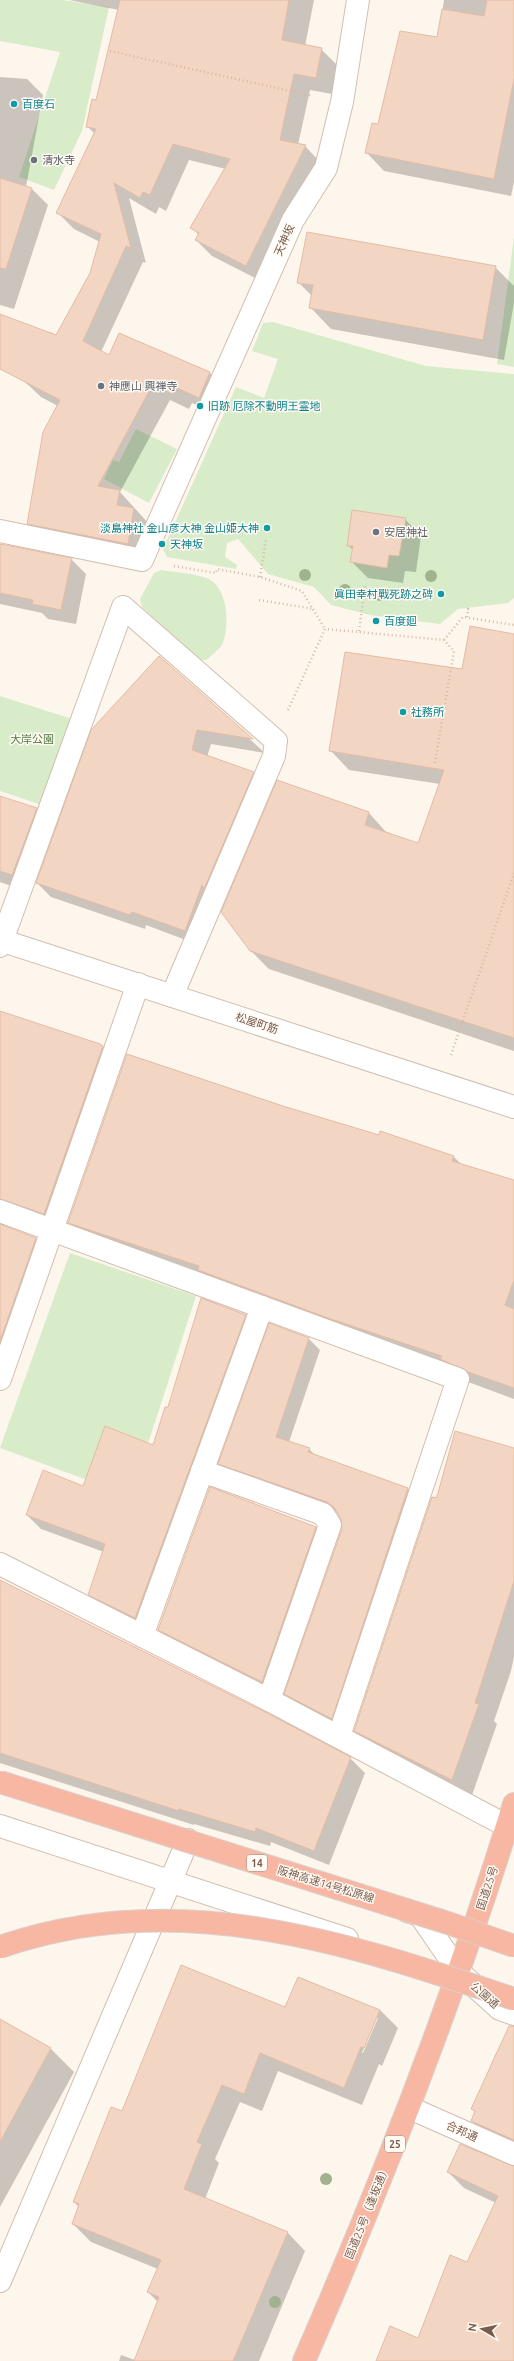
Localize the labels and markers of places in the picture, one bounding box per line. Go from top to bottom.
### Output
place label: 百度石 [22,98,55,110]
marker: 百度石 [9,99,19,109]
place label: 清水寺 [42,154,75,166]
marker: 清水寺 [29,155,39,165]
place label: 神應山 興禅寺 [109,380,178,392]
marker: 神應山 興禅寺 [96,381,106,391]
place label: 旧跡 厄除不動明王霊地 [208,400,321,412]
marker: 旧跡 厄除不動明王霊地 [195,401,205,411]
place label: 淡島神社 金山彦大神 金山姫大神 [100,522,259,534]
marker: 淡島神社 金山彦大神 金山姫大神 [262,523,272,533]
place label: 安居神社 [384,526,428,538]
marker: 安居神社 [371,527,381,537]
place label: 天神坂 [170,538,203,550]
marker: 天神坂 [157,539,167,549]
place label: 眞田幸村戰死跡之碑 [334,588,433,600]
marker: 眞田幸村戰死跡之碑 [436,589,446,599]
place label: 百度廻 [384,615,417,627]
marker: 百度廻 [371,616,381,626]
place label: 社務所 [411,706,445,718]
marker: 社務所 [398,707,408,717]

